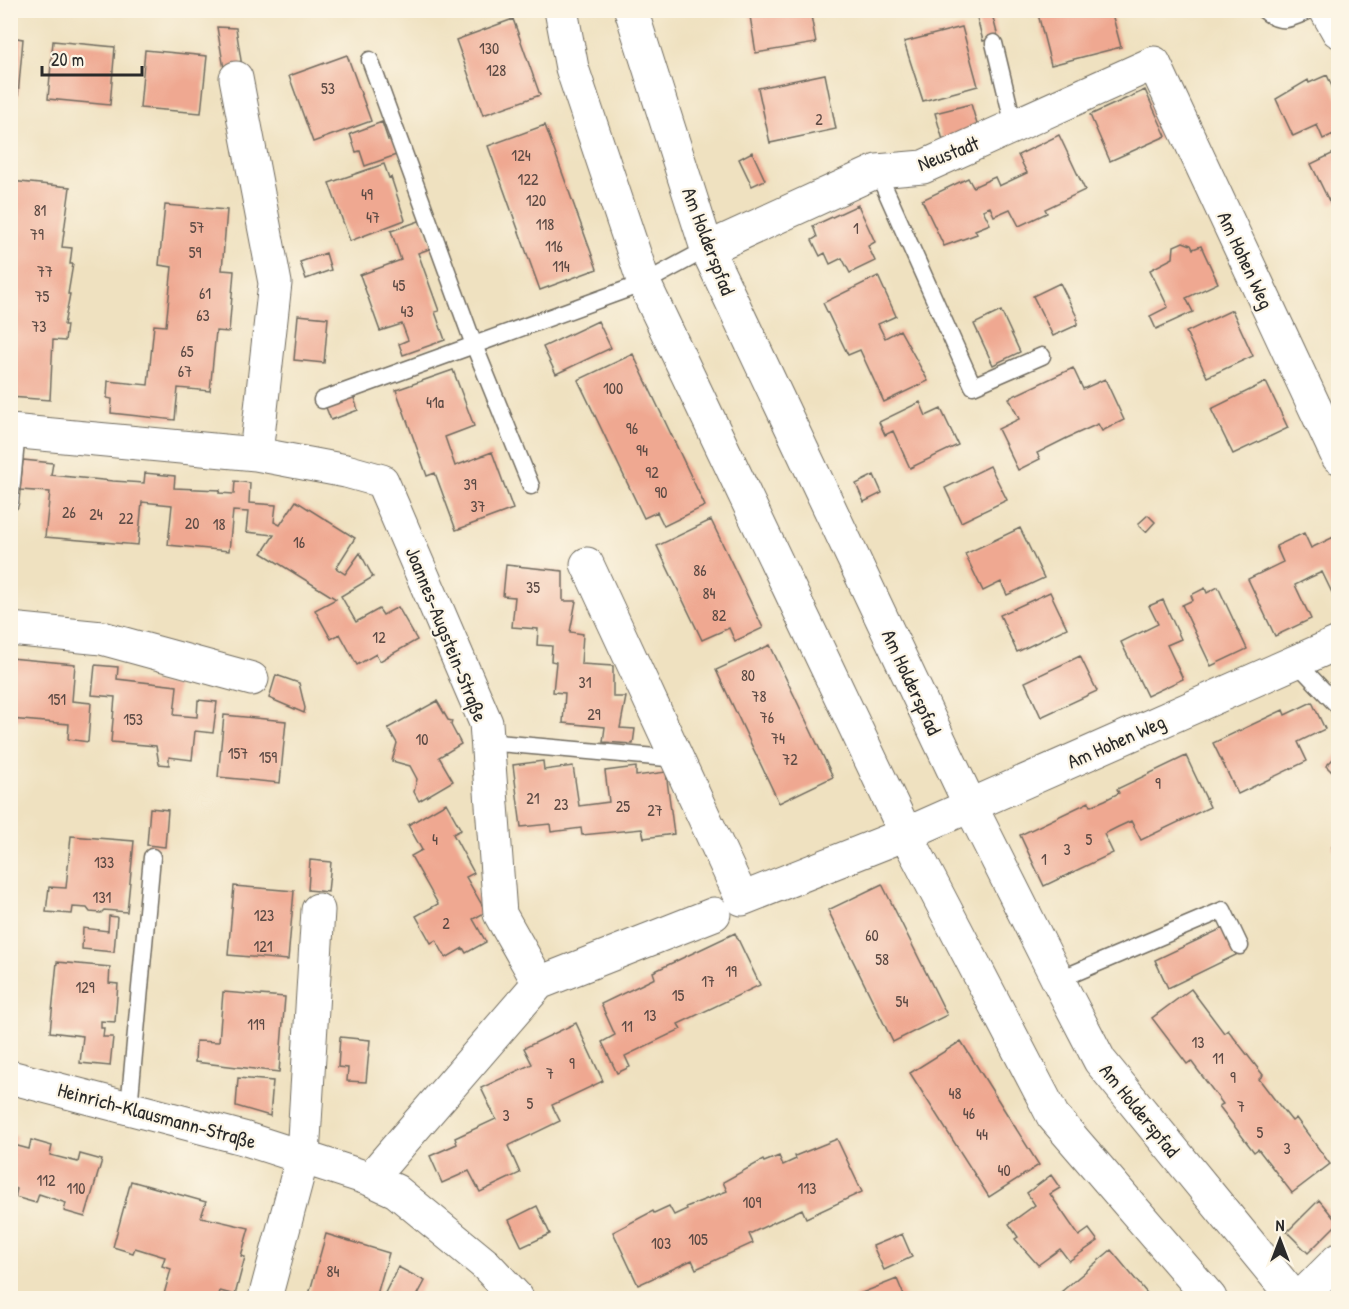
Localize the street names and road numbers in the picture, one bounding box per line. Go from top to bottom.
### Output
street label: Neustadt [913,129,984,177]
street label: Am Holderspfad [676,183,742,299]
street label: Am Hohen Weg [1212,207,1280,313]
street label: Joannes-Augstein-Straße [400,543,494,725]
street label: Am Holderspfad [876,625,948,739]
street label: Am Hohen Weg [1063,707,1169,775]
street label: Am Holderspfad [1094,1057,1186,1163]
street label: Heinrich-Klausmann-Straße [55,1076,259,1154]

